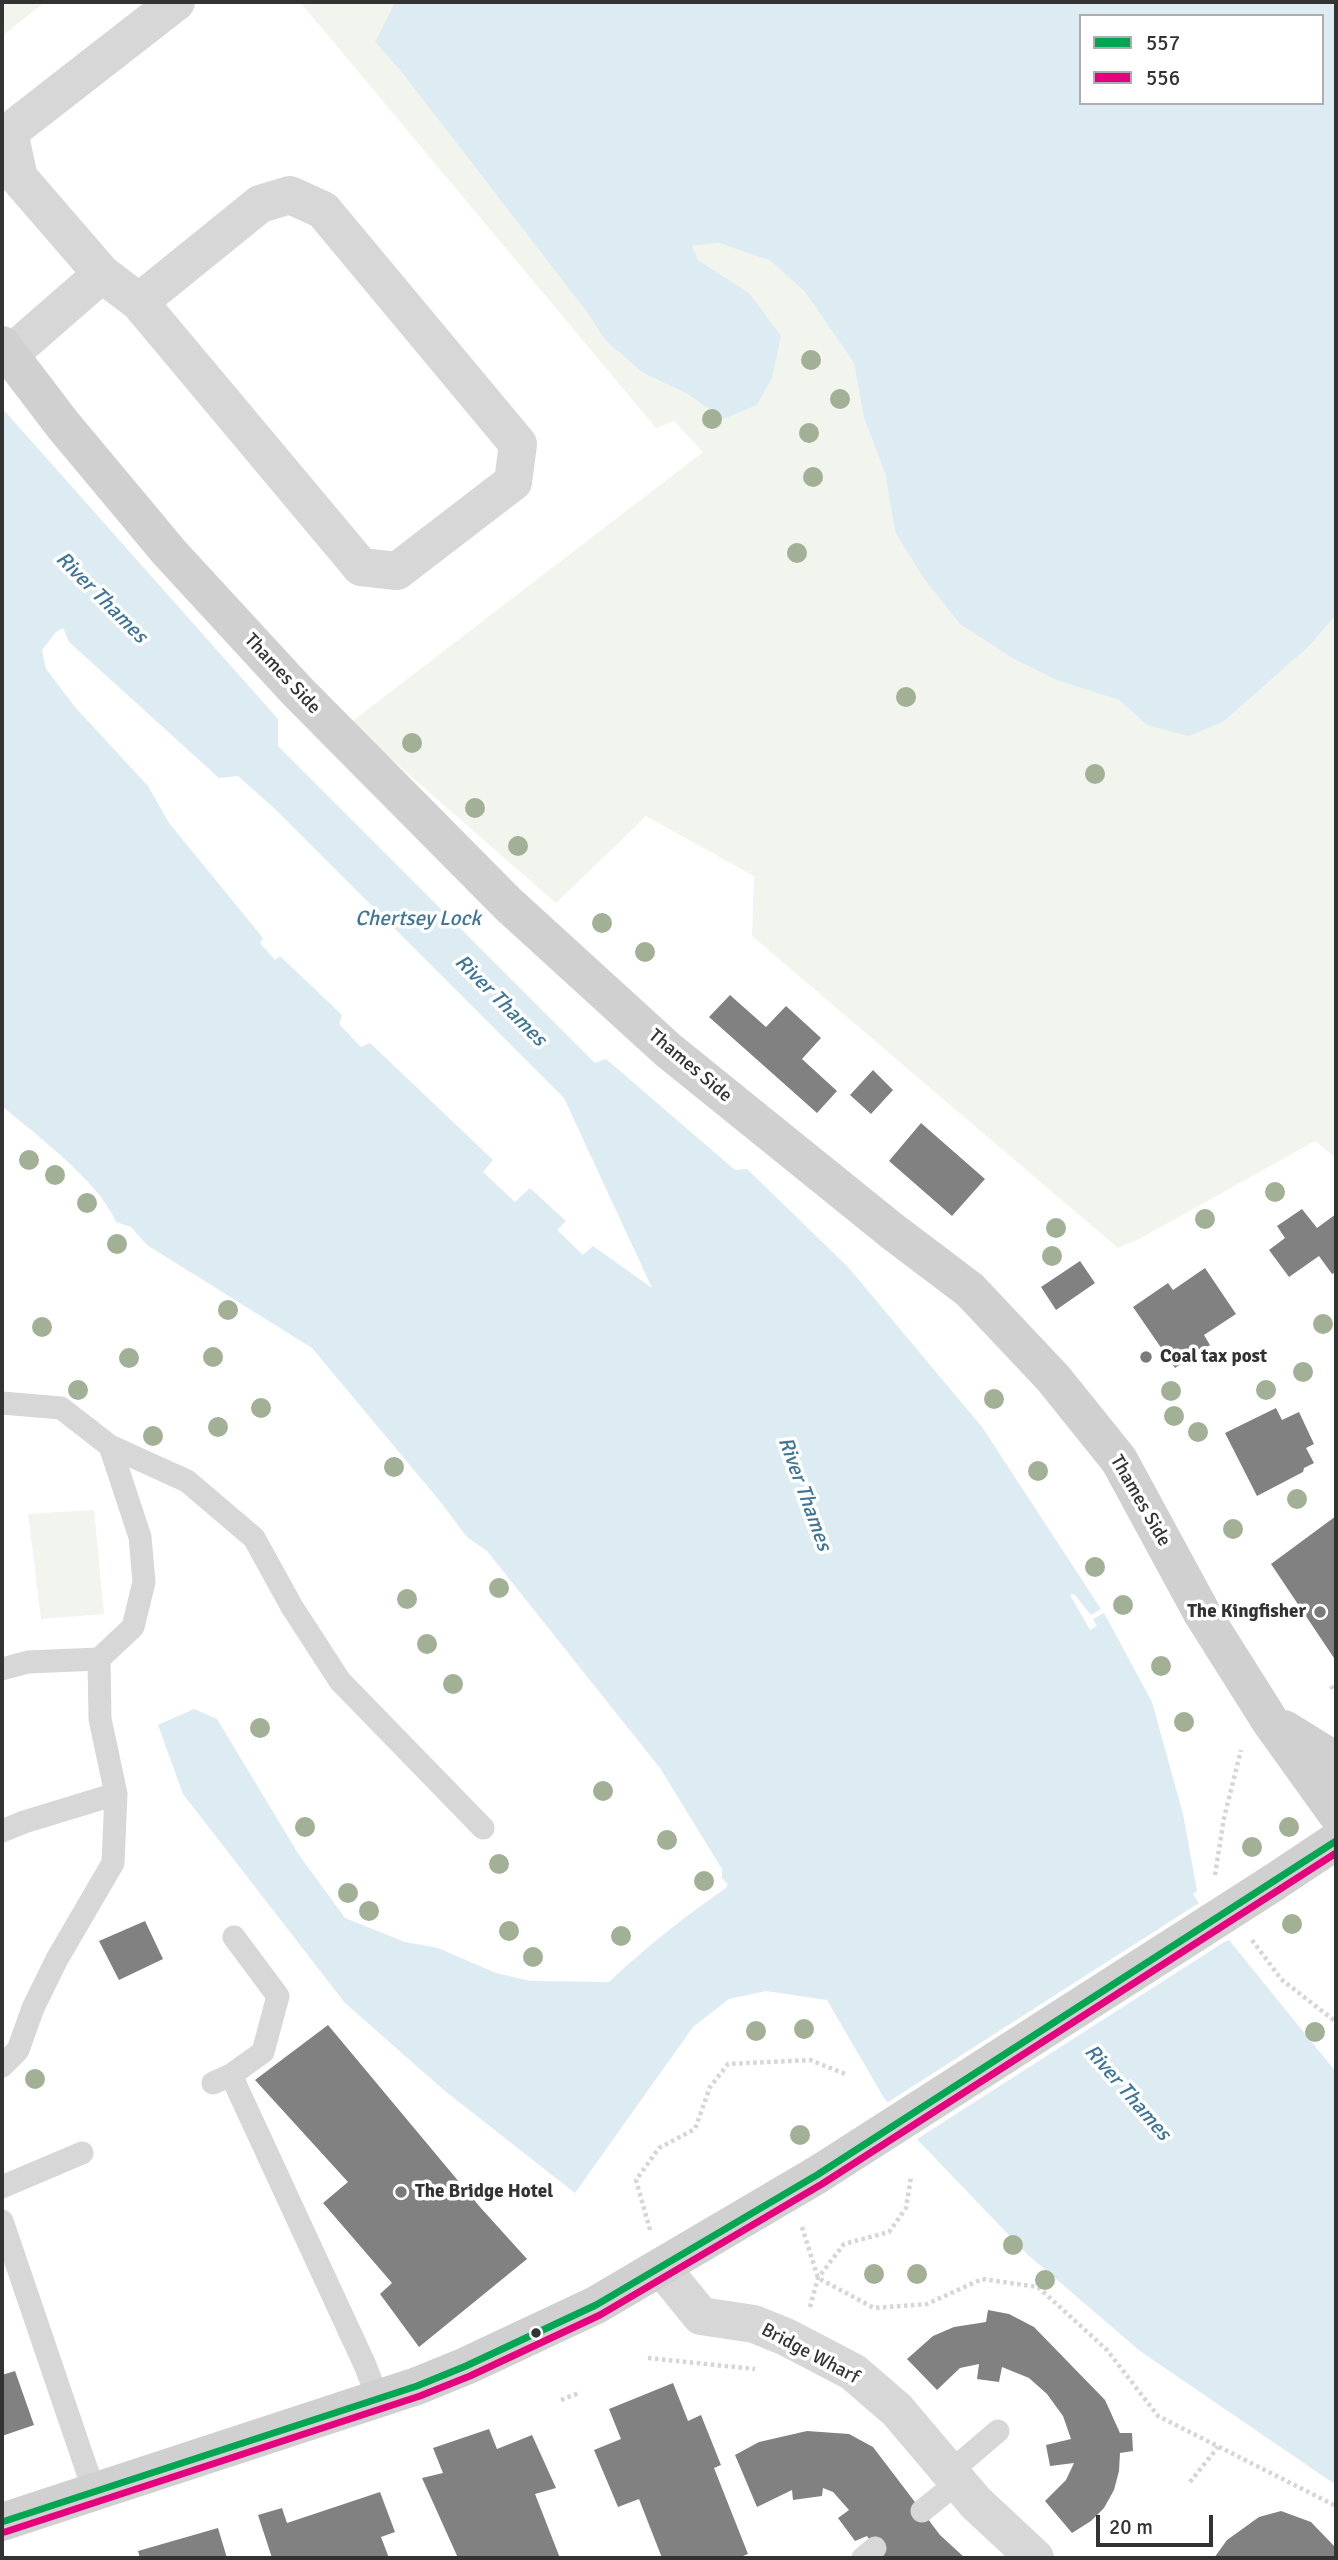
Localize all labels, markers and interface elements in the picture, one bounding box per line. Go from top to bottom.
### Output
legend [1079,14,1324,105]
text: 557 [1146,30,1180,56]
text: 556 [1146,65,1180,91]
water label: River Thames [50,547,152,649]
street label: Thames Side [239,629,325,719]
water label: Chertsey Lock [355,906,481,932]
water label: River Thames [449,950,551,1052]
street label: Thames Side [644,1025,736,1107]
place label: Coal tax post [1160,1346,1267,1368]
marker: Coal tax post [1138,1349,1154,1365]
water label: River Thames [772,1434,836,1554]
street label: Thames Side [1105,1451,1175,1551]
place label: The Kingfisher [1187,1601,1306,1623]
marker: The Kingfisher [1312,1604,1328,1620]
water label: River Thames [1078,2040,1176,2146]
place label: The Bridge Hotel [415,2181,553,2203]
marker: The Bridge Hotel [393,2184,409,2200]
street label: Bridge Wharf [757,2319,863,2389]
unlabelled marker [529,2326,543,2340]
scale bar [1100,2500,1217,2544]
text: 20 m [1109,2514,1153,2540]

